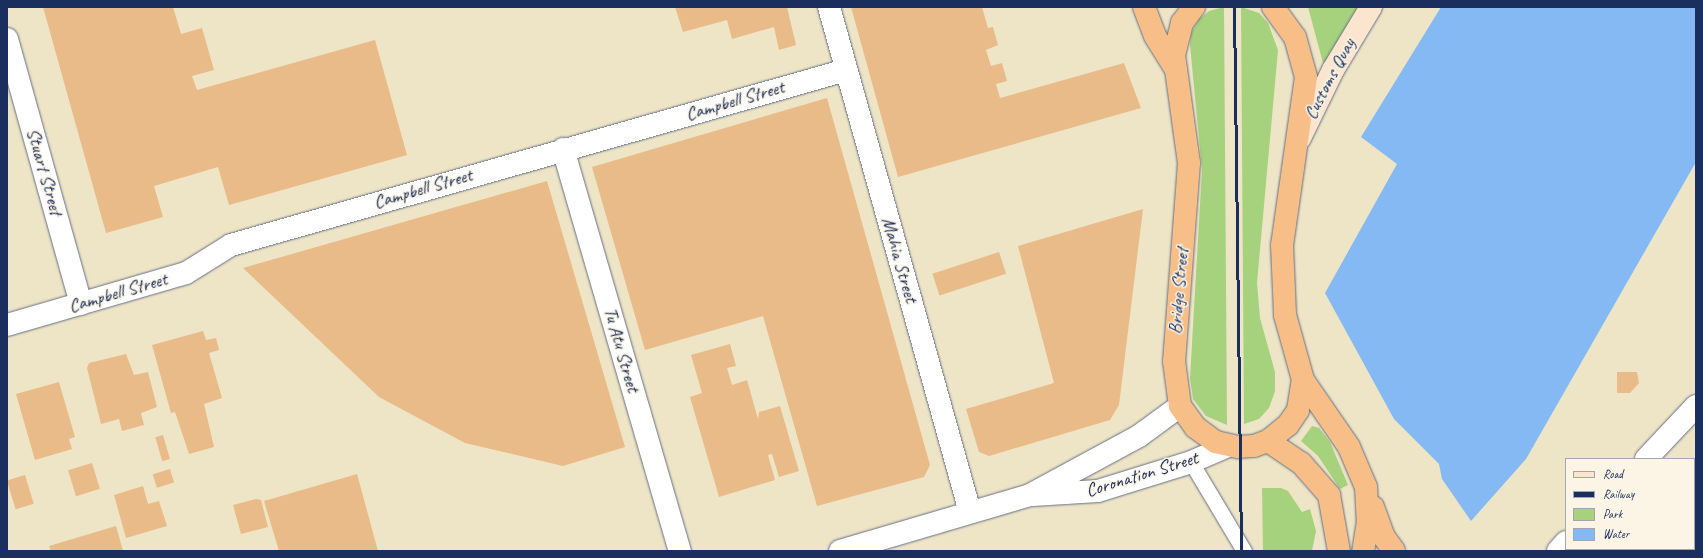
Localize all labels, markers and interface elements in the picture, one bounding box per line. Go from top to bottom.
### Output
street label: Customs Quay [1299,35,1361,123]
street label: Campbell Street [683,76,787,126]
street label: Stuart Street [21,126,67,218]
street label: Campbell Street [371,164,475,214]
street label: Mahia Street [876,215,922,305]
street label: Bridge Street [1164,247,1194,335]
street label: Campbell Street [66,268,170,318]
street label: Tu Atu Street [598,305,644,395]
street label: Coronation Street [1083,447,1201,503]
legend [1565,458,1695,550]
text: Road [1603,466,1623,482]
text: Railway [1603,486,1634,502]
text: Park [1603,506,1622,522]
text: Water [1603,526,1629,542]

